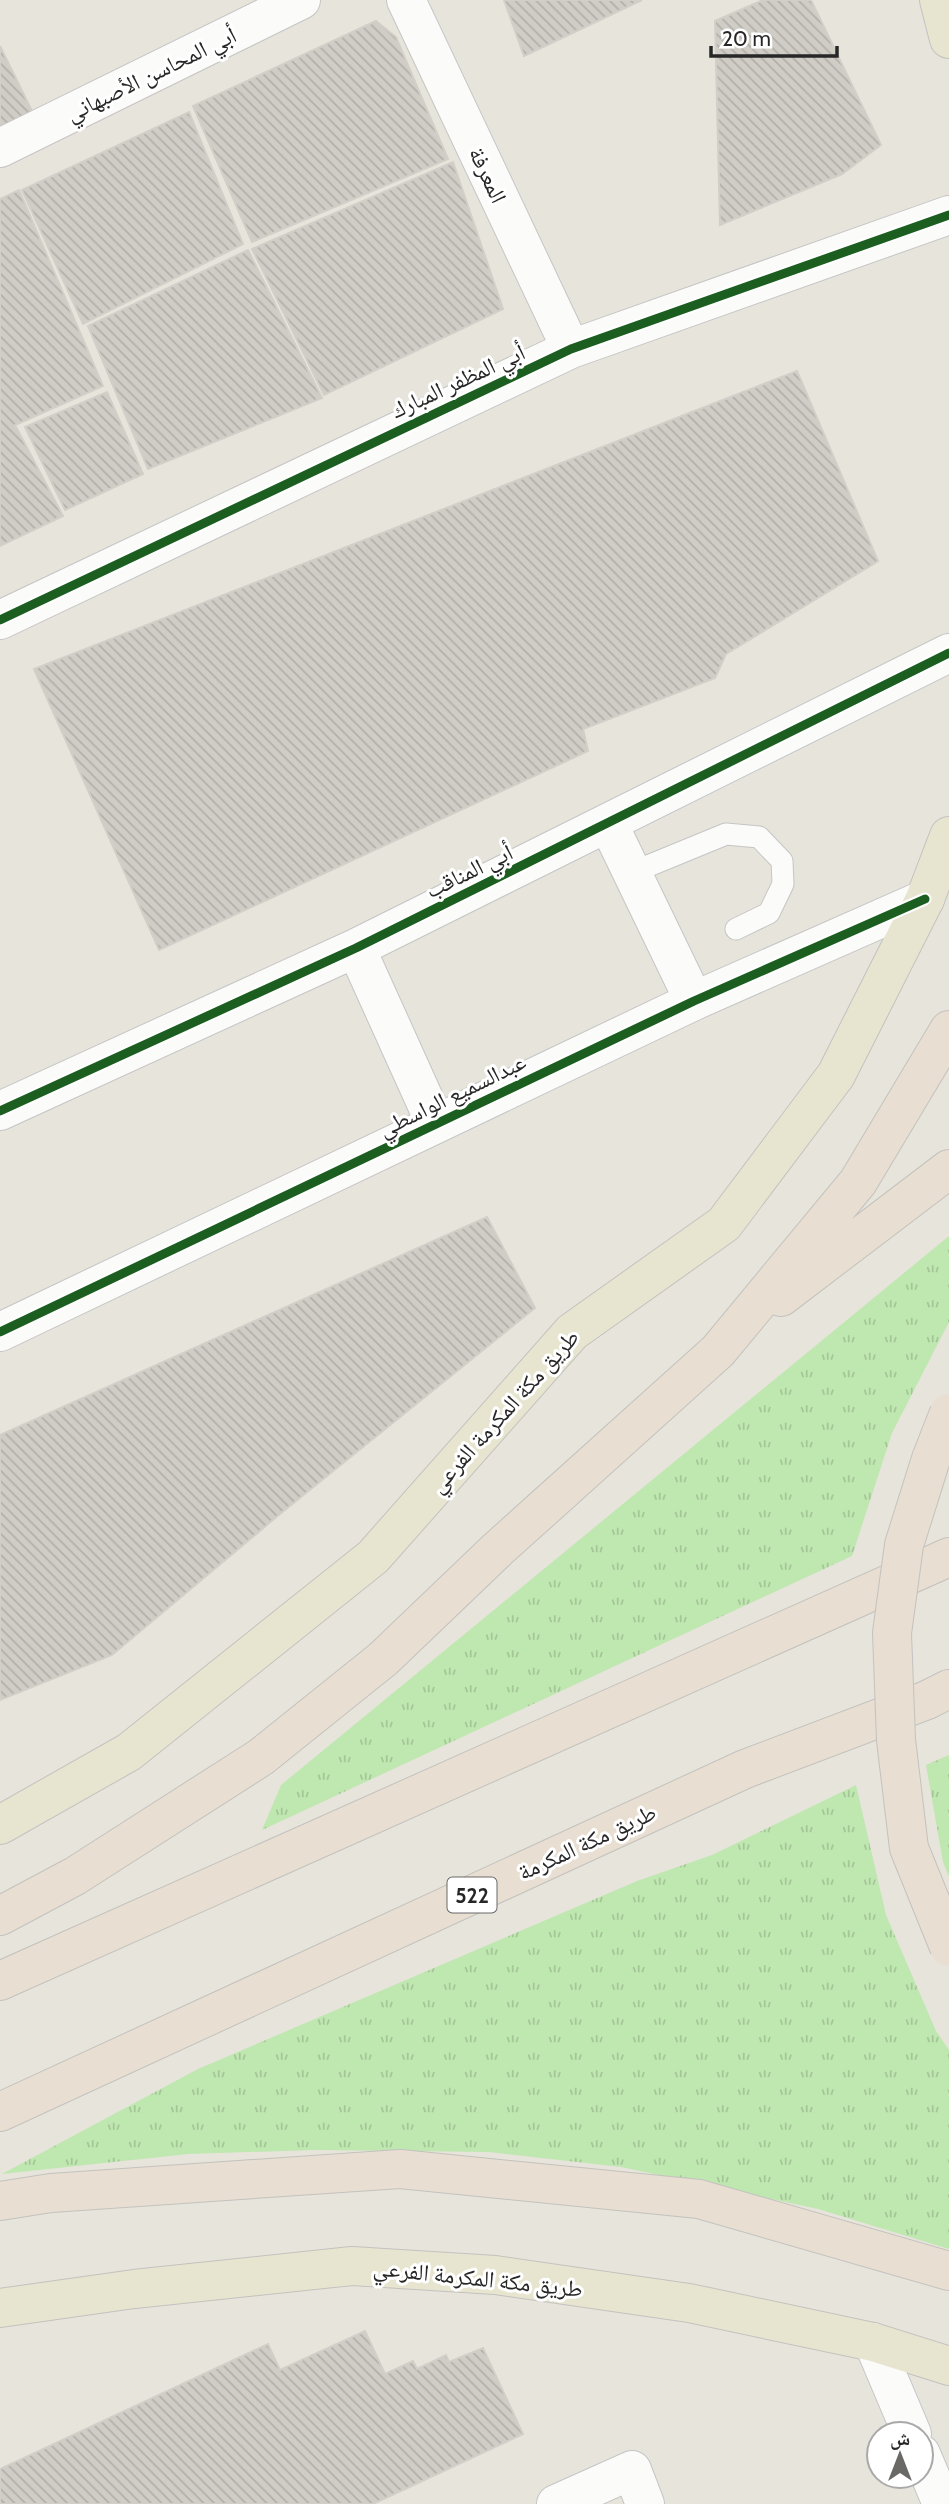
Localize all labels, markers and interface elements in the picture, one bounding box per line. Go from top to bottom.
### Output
scale bar [711,14,837,58]
street label: أبي المحاسن الأصبهاني [61,21,243,132]
text: 20 m [722,26,771,51]
street label: المعرفة [463,142,513,208]
street label: أبي المظفر المبارك [387,338,531,429]
street label: أبي المناقب [421,838,519,908]
street label: عبدالسميع الواسطي [374,1047,533,1147]
street label: طريق مكة المكرمة الفرعي [423,1323,588,1502]
street label: طريق مكة المكرمة [513,1798,661,1886]
road number: 522 [448,1878,496,1912]
street label: طريق مكة المكرمة الفرعي [371,2253,584,2308]
north arrow [865,2420,935,2490]
text: ش [890,2427,910,2450]

